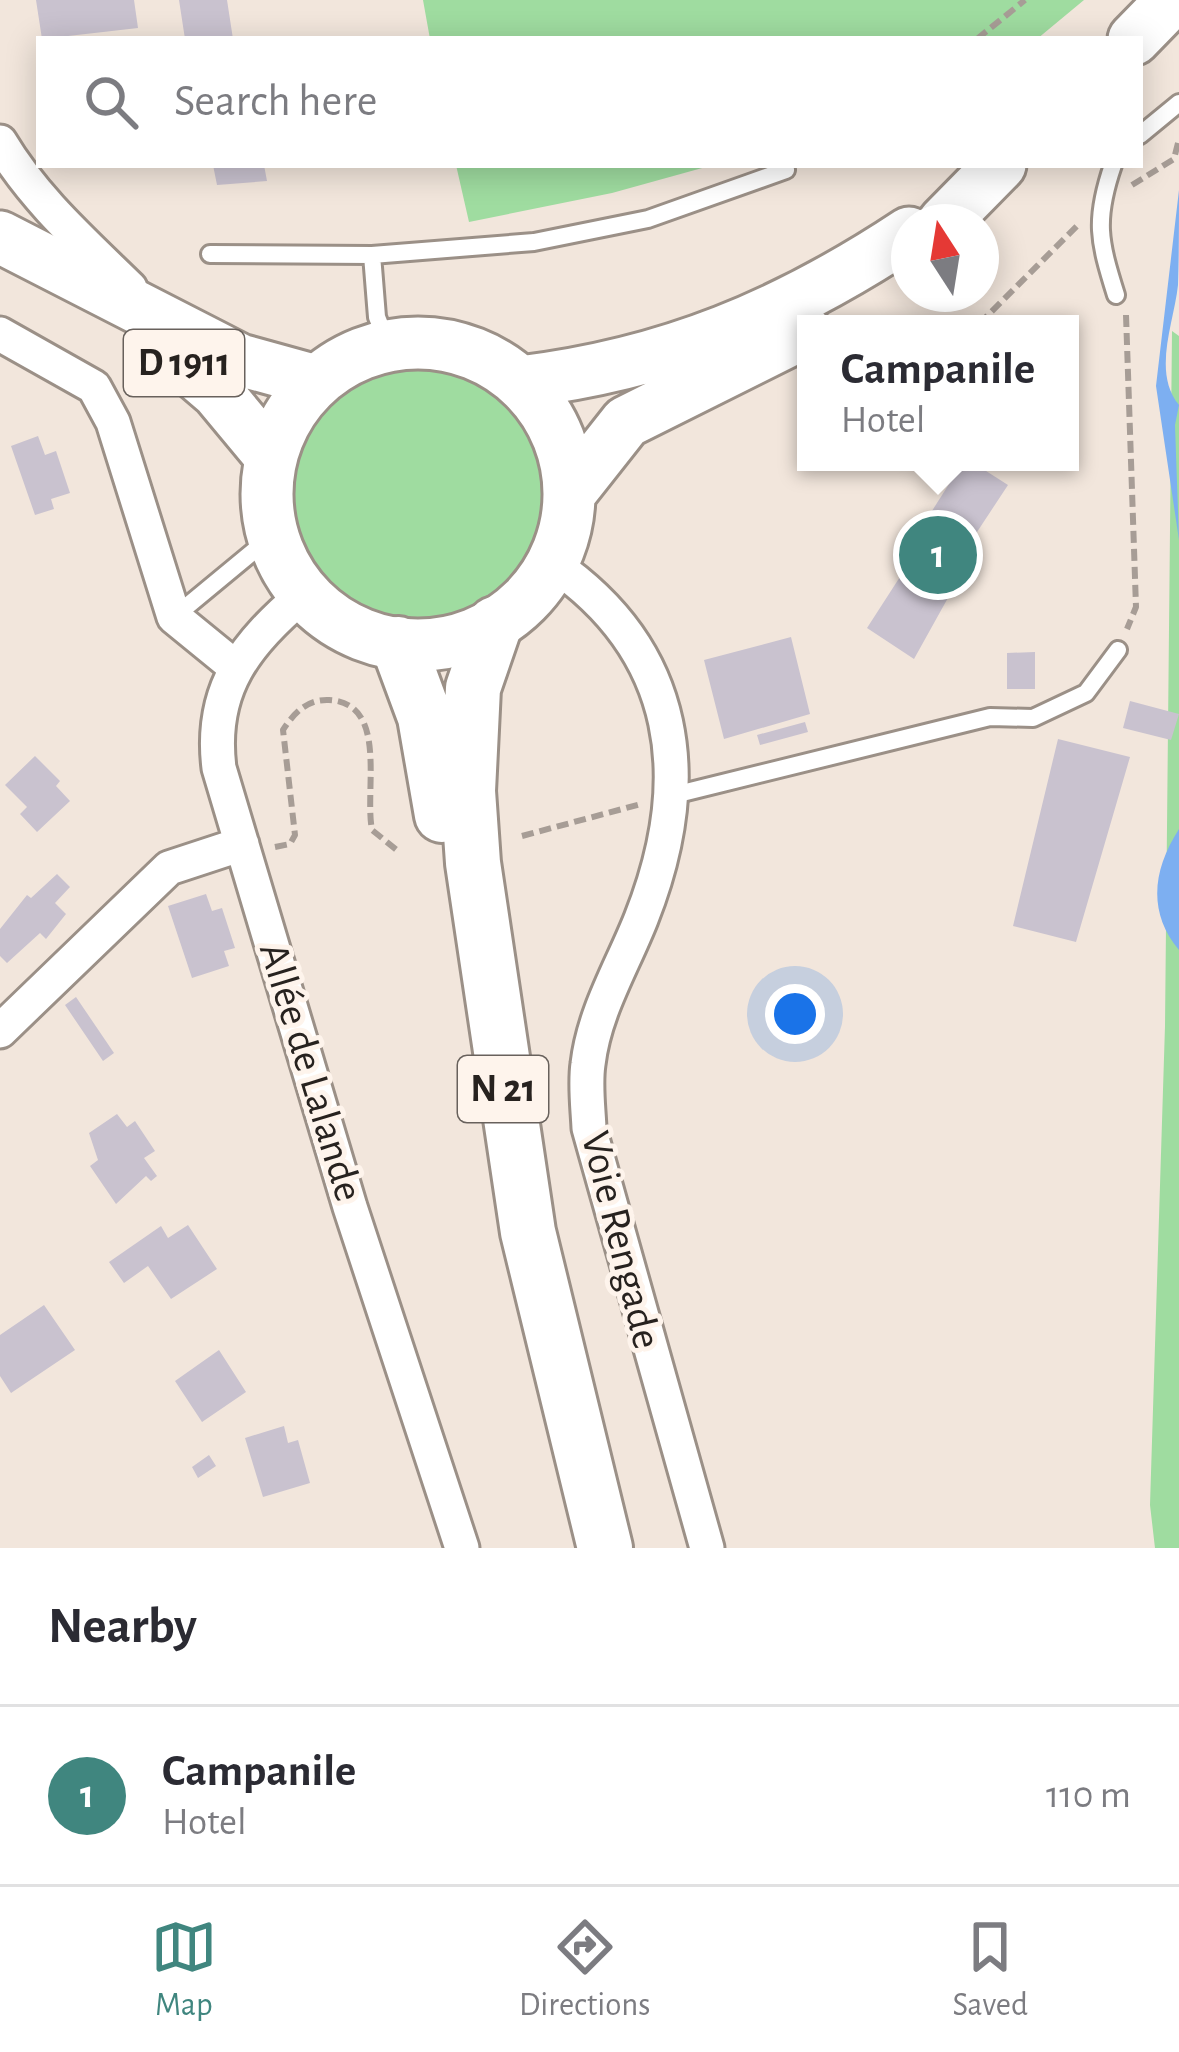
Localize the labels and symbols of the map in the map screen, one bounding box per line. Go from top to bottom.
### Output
north arrow [891,204,999,312]
road number: D 1911 [124,330,244,396]
pin: 1 [899,510,977,600]
street label: Allée de Lalande [252,938,370,1206]
your location [765,984,825,1044]
road number: N 21 [458,1056,548,1122]
street label: Voie Rengade [574,1127,668,1353]

